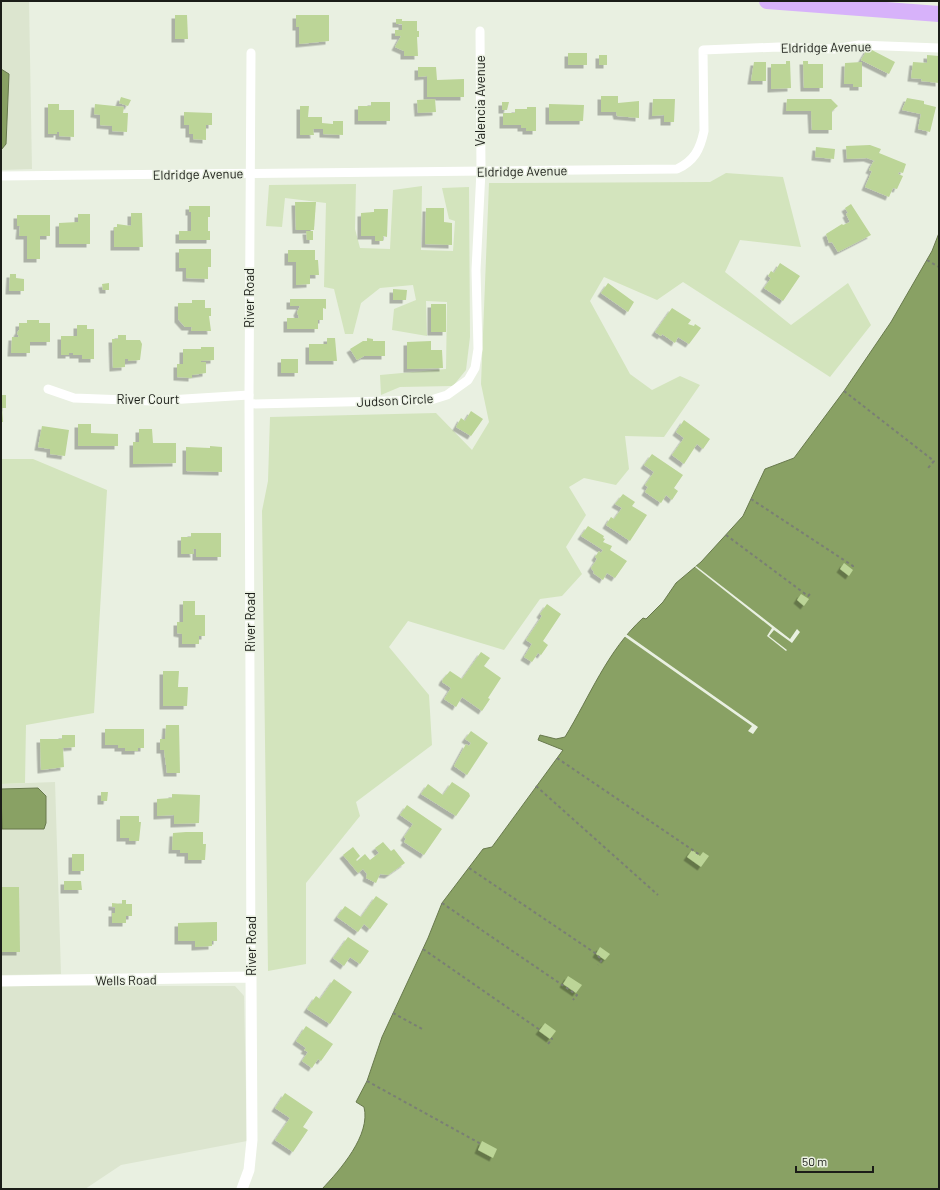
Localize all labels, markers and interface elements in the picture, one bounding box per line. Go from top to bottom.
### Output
street label: Eldridge Avenue [780,38,872,56]
street label: Valencia Avenue [472,55,488,147]
street label: Eldridge Avenue [476,162,568,180]
street label: Eldridge Avenue [152,165,244,183]
street label: River Road [241,268,257,328]
street label: Judson Circle [356,390,434,410]
street label: River Court [116,391,180,407]
street label: River Road [242,592,258,652]
street label: River Road [243,916,259,976]
street label: Wells Road [95,971,157,989]
scale bar [796,1148,873,1174]
text: 50 m [802,1154,827,1168]

